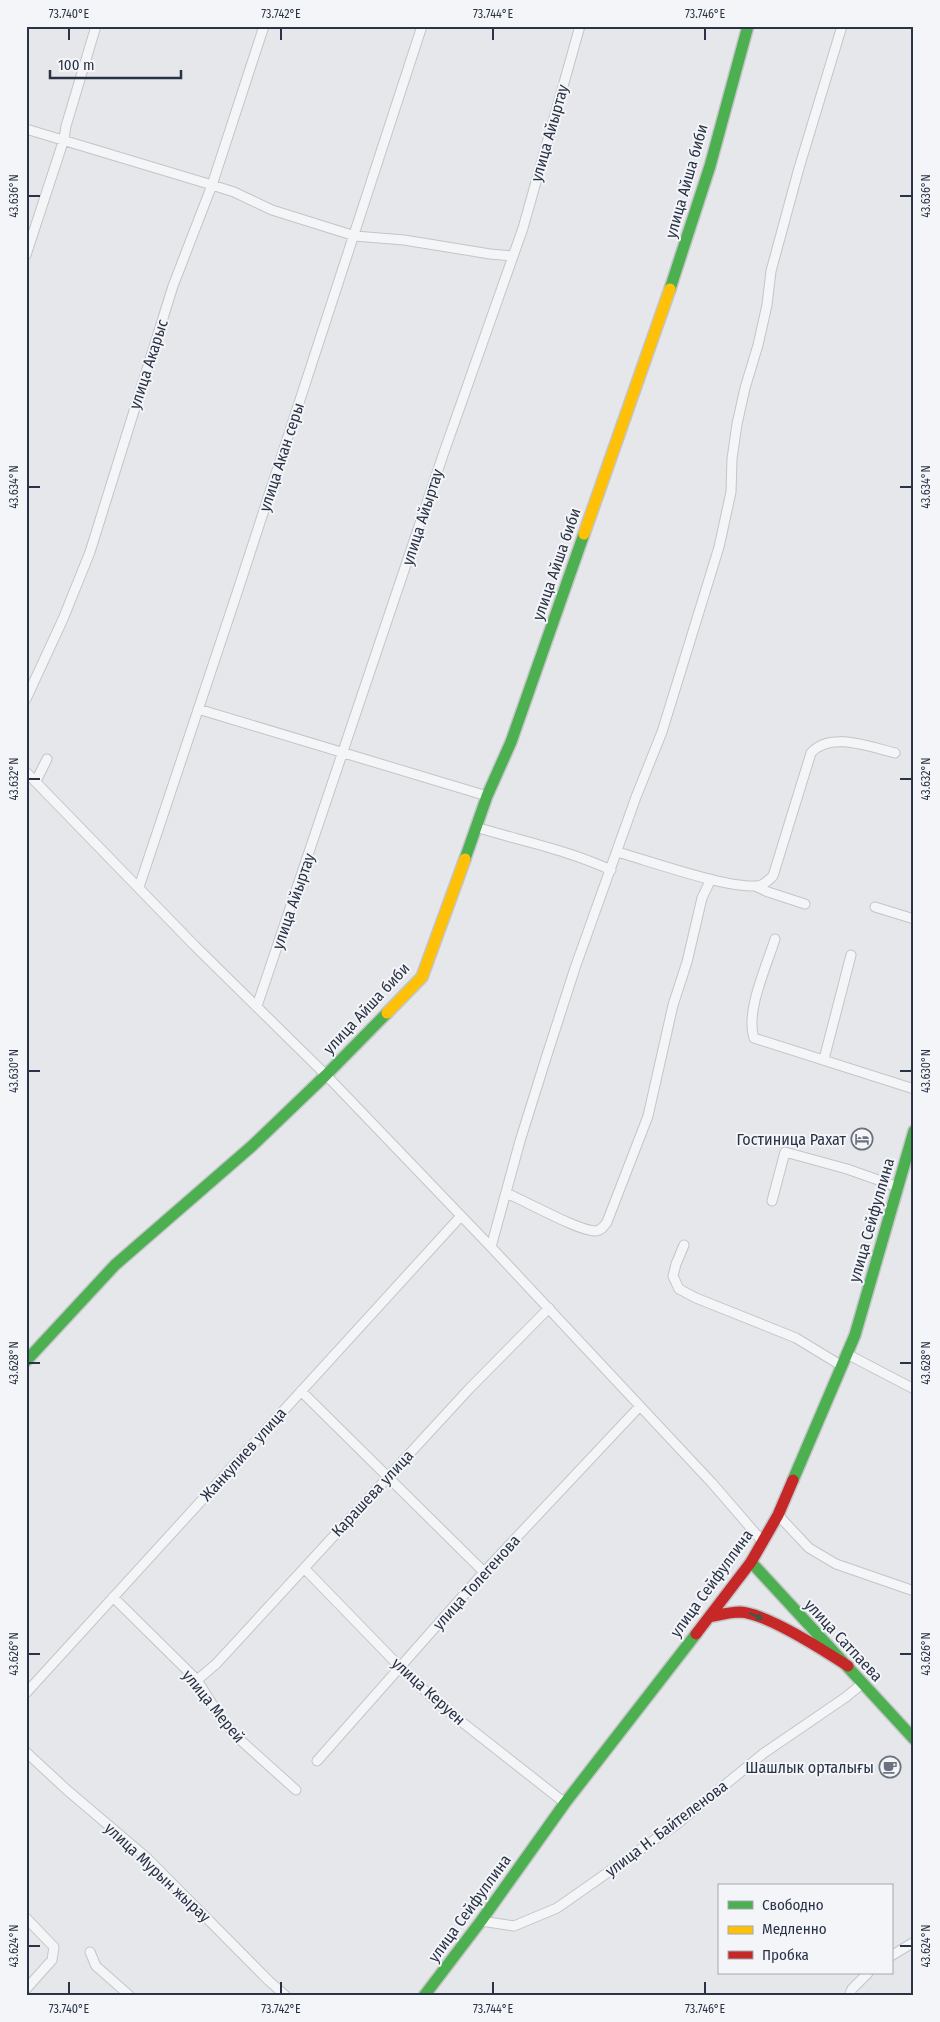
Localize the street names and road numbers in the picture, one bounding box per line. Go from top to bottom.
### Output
street label: улица Айыртау [527,81,573,184]
street label: улица Айша биби [661,122,712,240]
street label: улица Акарыс [125,317,172,411]
street label: улица Акан серы [255,400,308,514]
street label: улица Айыртау [398,466,447,568]
street label: улица Айша биби [528,505,585,623]
street label: улица Айыртау [268,850,319,952]
street label: улица Айша биби [319,959,413,1058]
street label: улица Сейфуллина [845,1156,898,1284]
street label: Жанкулиев улица [196,1404,290,1505]
street label: Карашева улица [327,1446,417,1541]
street label: улица Сейфуллина [666,1526,757,1641]
street label: улица Толегенова [429,1531,524,1634]
street label: улица Сатпаева [801,1595,887,1686]
street label: улица Керуен [388,1654,469,1729]
street label: улица Мерей [178,1666,249,1747]
street label: улица Н. Байтеленова [601,1776,731,1881]
street label: улица Мурын жырау [101,1818,215,1927]
street label: улица Сейфуллина [424,1851,515,1966]

